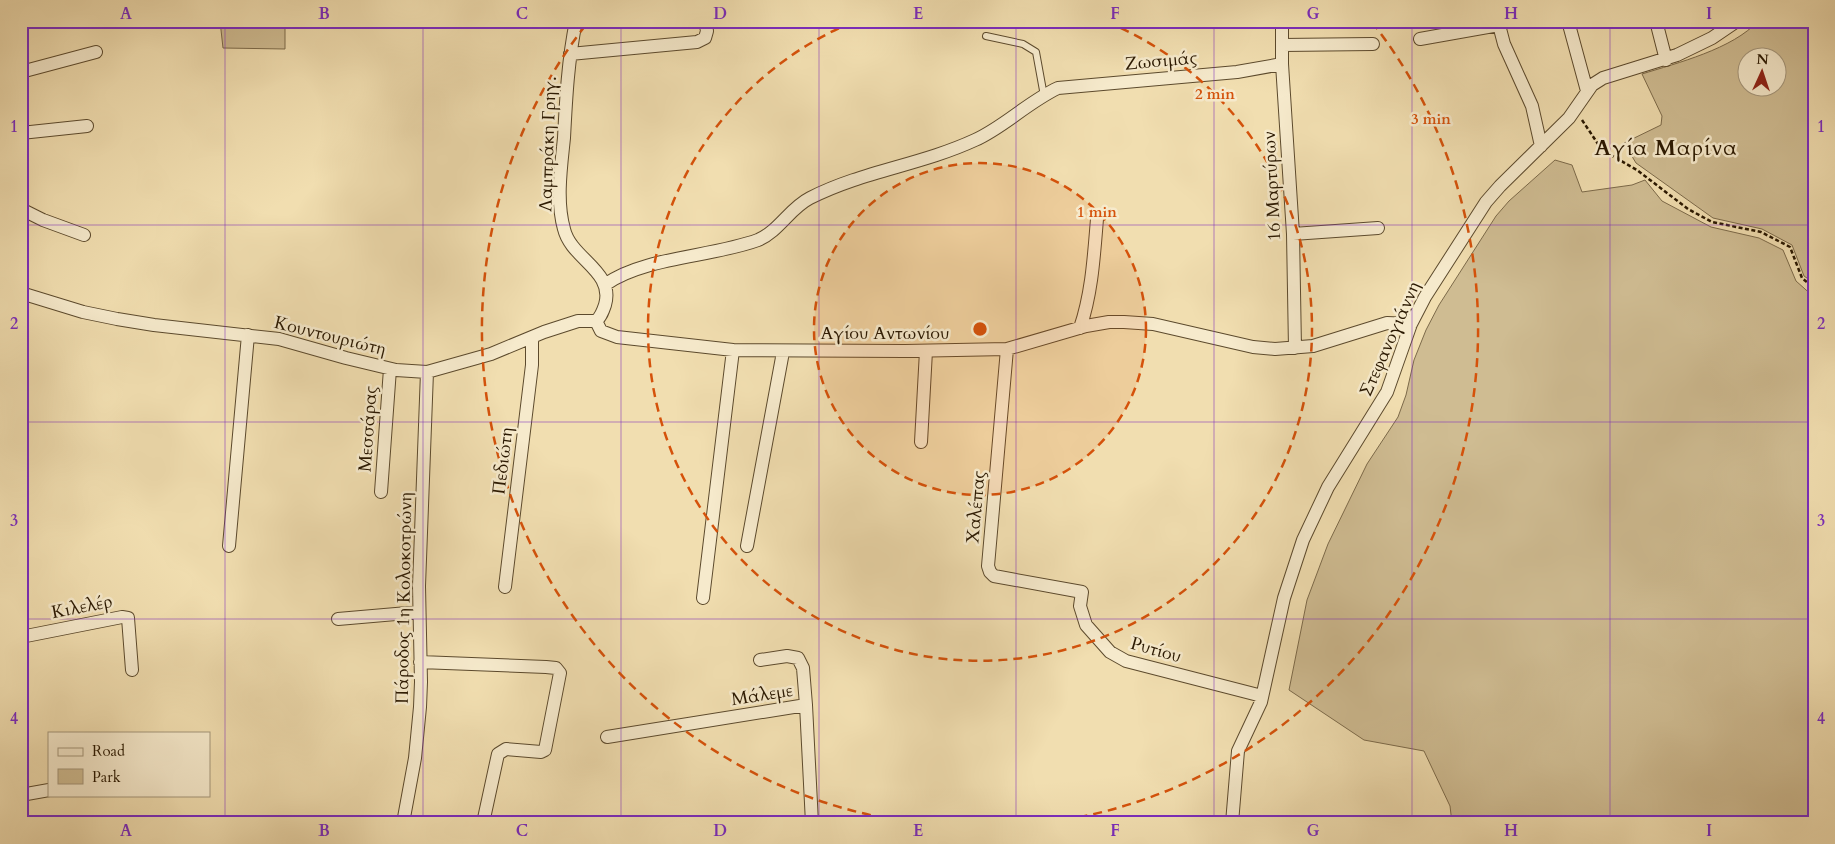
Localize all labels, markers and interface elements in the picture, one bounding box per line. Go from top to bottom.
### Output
text: A [120,3,132,25]
text: B [318,3,330,25]
text: C [516,3,528,25]
text: D [713,3,727,25]
text: E [913,3,923,25]
text: F [1110,3,1120,25]
text: G [1306,3,1320,25]
text: H [1504,3,1518,25]
text: I [1706,3,1712,25]
street label: Ζωσιμάς [1124,45,1199,77]
north arrow [1738,48,1788,98]
text: N [1756,50,1769,69]
street label: Λαμπράκη Γρηγ. [533,76,563,212]
text: 2 min [1195,84,1235,104]
text: 3 min [1411,109,1451,129]
text: 1 [10,116,18,138]
text: 1 [1817,116,1825,138]
street label: 16 Μαρτύρων [1257,130,1287,242]
district label: Αγία Μαρίνα [1595,133,1737,163]
text: 1 min [1077,202,1117,222]
street label: Στεφανογιάννη [1354,278,1426,400]
street label: Κουντουριώτη [271,310,389,362]
text: 2 [10,313,18,335]
text: 2 [1817,313,1825,335]
centre of rings [971,320,989,338]
street label: Αγίου Αντωνίου [820,321,950,346]
street label: Μεσσάρας [353,385,383,473]
street label: Πεδιώτη [486,426,520,496]
street label: Χαλέπας [960,469,992,544]
street label: Πάροδος 1η Κολοκοτρώνη [390,492,418,704]
text: 3 [10,510,18,532]
text: 3 [1817,510,1825,532]
street label: Κιλελέρ [49,589,115,625]
street label: Ρυτίου [1128,631,1184,669]
street label: Μάλεμε [729,678,795,712]
text: 4 [10,708,18,730]
text: 4 [1817,708,1825,730]
legend [48,732,210,796]
text: Road [92,741,125,761]
text: Park [92,767,121,787]
text: A [120,820,132,842]
text: B [318,820,330,842]
text: C [516,820,528,842]
text: D [713,820,727,842]
text: E [913,820,923,842]
text: F [1110,820,1120,842]
text: G [1306,820,1320,842]
text: H [1504,820,1518,842]
text: I [1706,820,1712,842]

